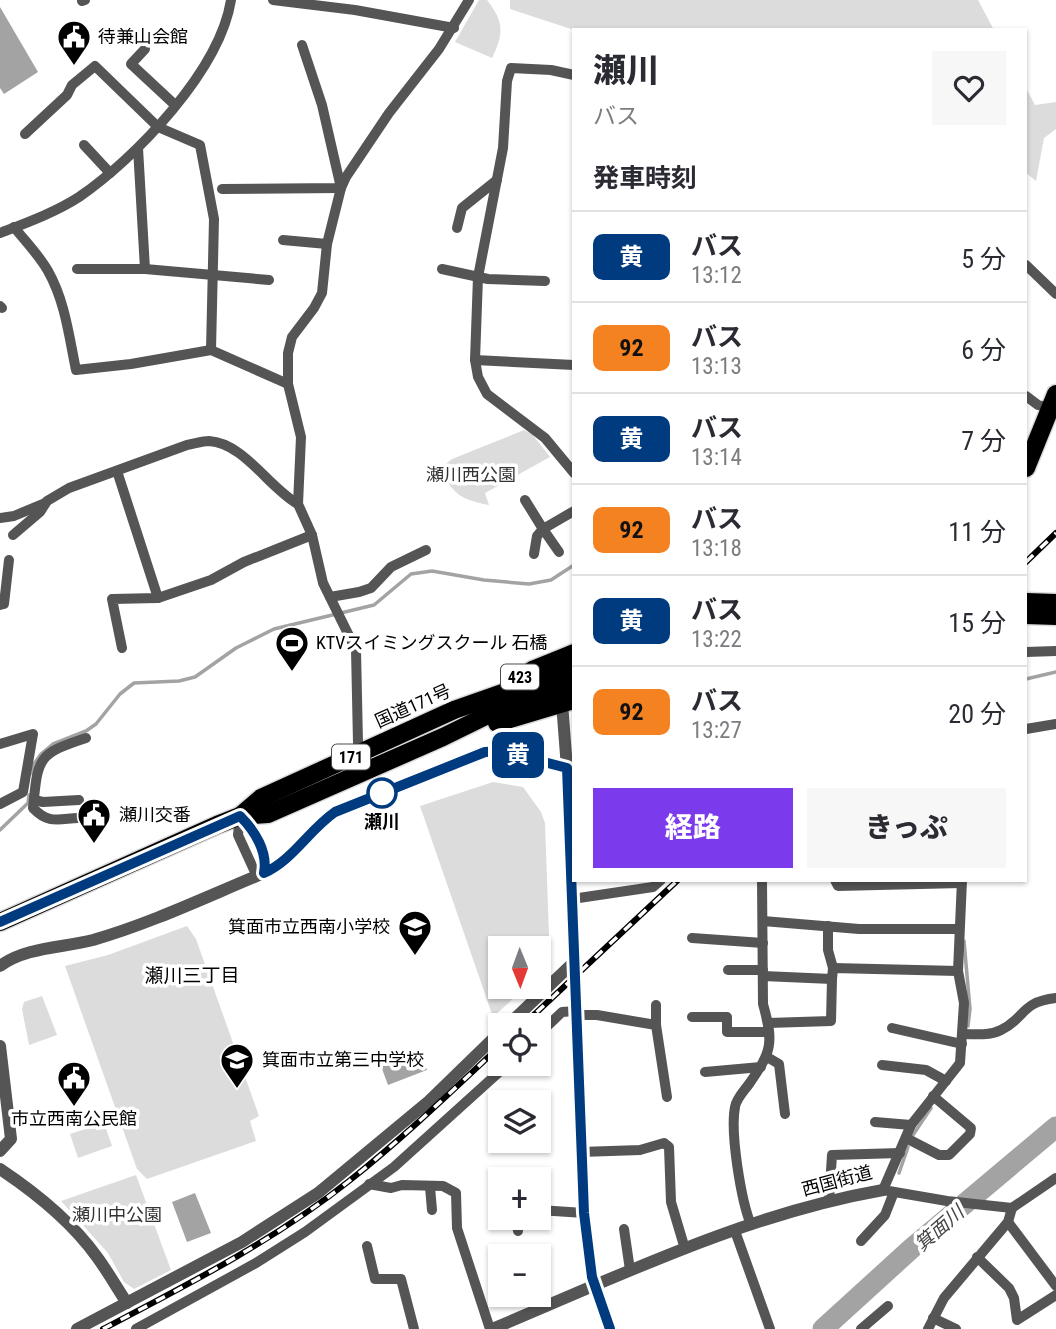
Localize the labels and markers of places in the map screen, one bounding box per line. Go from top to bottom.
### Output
public building icon: 待兼山会館 [55,18,93,67]
place label: 待兼山会館 [98,26,188,47]
sports icon: KTVスイミングスクール 石橋 [273,624,311,673]
place label: KTVスイミングスクール 石橋 [316,632,548,653]
marker: 瀬川 [367,778,397,808]
public building icon: 瀬川交番 [75,796,113,845]
place label: 瀬川交番 [119,804,191,825]
place label: 瀬川 [364,811,400,832]
school or university icon: 箕面市立西南小学校 [396,908,434,957]
place label: 箕面市立西南小学校 [228,916,390,937]
school or university icon: 箕面市立第三中学校 [218,1041,256,1090]
place label: 箕面市立第三中学校 [262,1049,424,1070]
public building icon: 市立西南公民館 [55,1059,93,1108]
place label: 市立西南公民館 [11,1108,137,1129]

